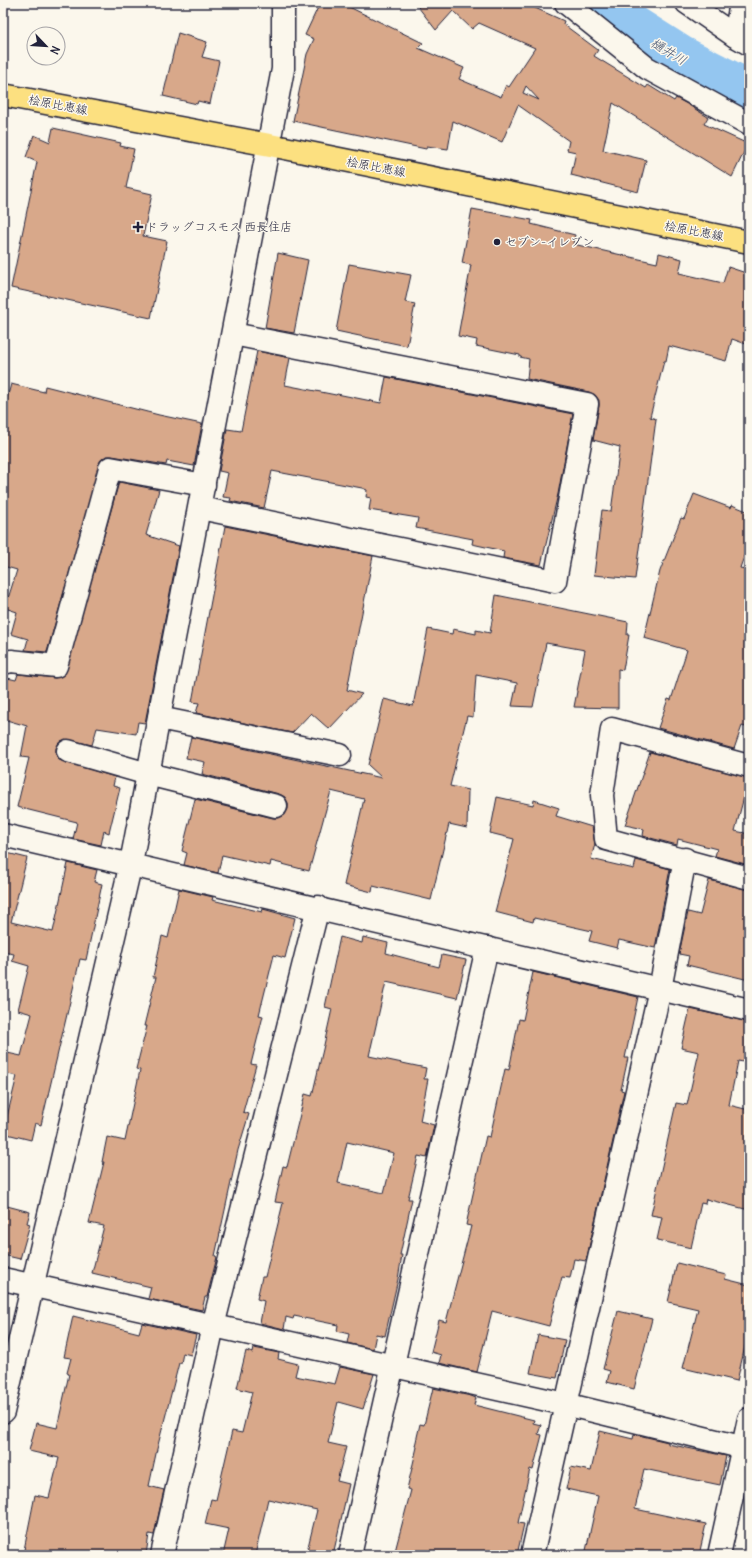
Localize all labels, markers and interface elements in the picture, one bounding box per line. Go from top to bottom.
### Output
north arrow [26,26,66,66]
water label: 樋井川 [648,34,690,69]
text: N [47,44,63,57]
street label: 桧原比恵線 [27,91,89,118]
street label: 桧原比恵線 [345,153,407,180]
street label: 桧原比恵線 [663,217,725,244]
place label: ドラッグコスモス 西長住店 [146,219,292,234]
marker: ドラッグコスモス 西長住店 [133,222,143,232]
place label: セブン-イレブン [505,234,594,249]
marker: セブン-イレブン [492,237,502,247]

